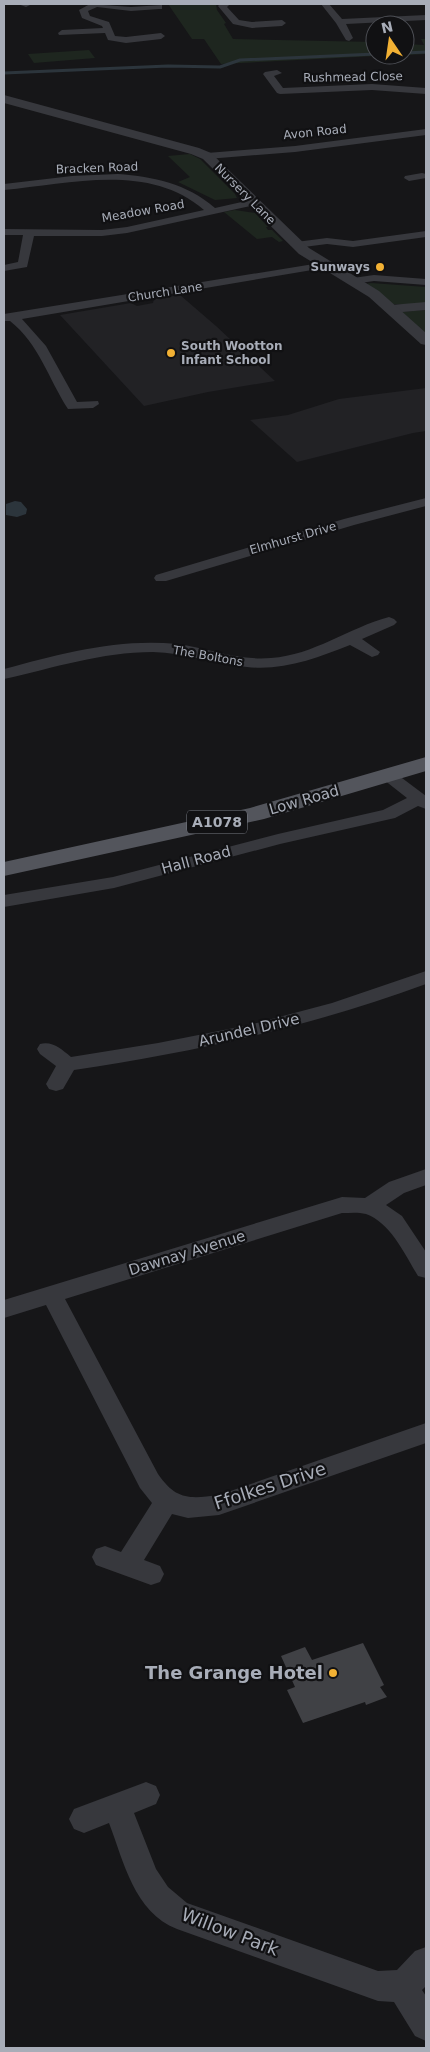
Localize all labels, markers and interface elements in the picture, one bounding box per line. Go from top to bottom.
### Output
north arrow [365,15,415,65]
text: N [380,18,395,36]
street label: Rushmead Close [303,69,403,85]
street label: Avon Road [283,122,347,142]
street label: Bracken Road [55,160,139,176]
street label: Nursery Lane [212,161,278,227]
street label: Meadow Road [101,197,185,225]
place label: Sunways [310,260,370,274]
marker: Sunways [374,261,386,273]
street label: Church Lane [127,279,203,305]
place label: South Wootton Infant School [181,339,282,367]
marker: South Wootton Infant School [165,347,177,359]
street label: Elmhurst Drive [248,519,338,557]
street label: The Boltons [171,643,244,669]
street label: Low Road [267,781,341,819]
road number: A1078 [187,810,247,834]
street label: Hall Road [159,842,233,878]
street label: Arundel Drive [197,1010,301,1050]
street label: Dawnay Avenue [126,1227,248,1279]
street label: Ffolkes Drive [211,1458,329,1514]
place label: The Grange Hotel [145,1662,323,1683]
marker: The Grange Hotel [327,1667,339,1679]
street label: Willow Park [178,1903,282,1960]

